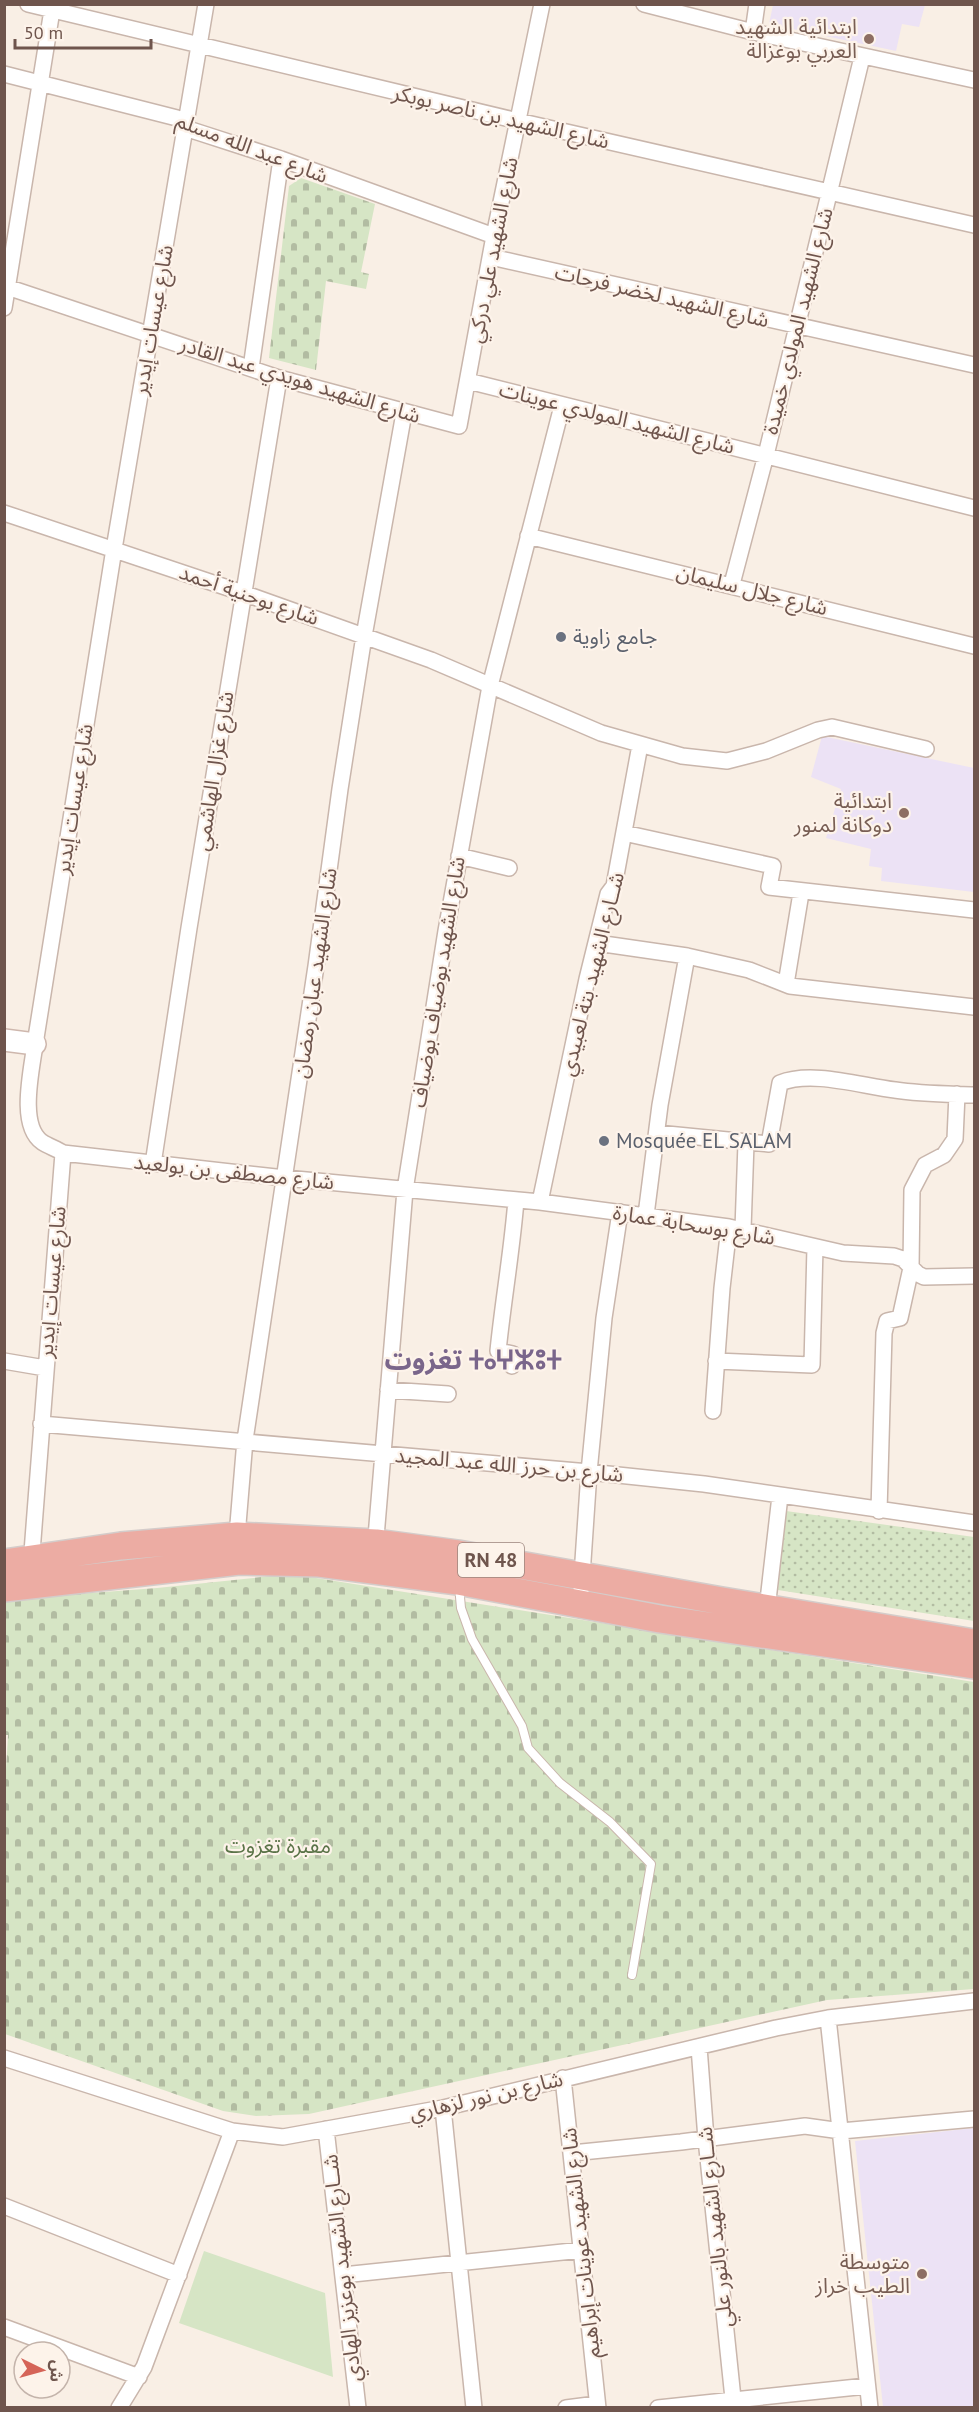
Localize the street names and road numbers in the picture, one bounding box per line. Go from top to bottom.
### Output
street label: شارع الشهيد بن ناصر بوبكر [389,78,612,157]
street label: شارع عبد الله مسلم [172,106,332,191]
street label: شارع الشهيد علي دركي [461,155,527,346]
street label: شارع الشهيد المولدي خميدة [756,205,842,438]
street label: شارع عيسات إيدير [126,243,181,399]
street label: شارع الشهيد لخضر فرحات [552,258,772,335]
street label: شارع الشهيد هويدي عبد القادر [175,330,424,432]
street label: شارع الشهيد المولدي عوينات [496,375,738,463]
street label: شارع بوحنية أحمد [175,558,323,633]
street label: شارع جلال سليمان [673,558,831,623]
street label: شارع غزال الهاشمي [188,689,242,853]
street label: شارع عيسات إيدير [48,722,101,878]
street label: شارع الشهيد بوضياف بوضياف [404,854,473,1110]
street label: شارع الشهيد عبان رمضان [286,866,345,1080]
street label: شــارع الشهيد بتة لعبيدي [553,869,633,1079]
street label: شارع مصطفى بن بولعيد [132,1148,336,1197]
street label: شارع بوسحابة عمارة [611,1198,777,1253]
street label: شارع عيسات إيدير [31,1205,74,1360]
street label: شارع بن حرز الله عبد المجيد [394,1441,624,1490]
road number: RN 48 [458,1543,524,1577]
street label: شارع بن نور لزهاري [406,2065,566,2129]
street label: شــارع الشهيد بالنور علي [691,2125,741,2329]
street label: شارع الشهيد عوينات إبراهيم [555,2126,608,2360]
street label: شــارع الشهيد بوعزيز الهادي [316,2153,370,2383]

